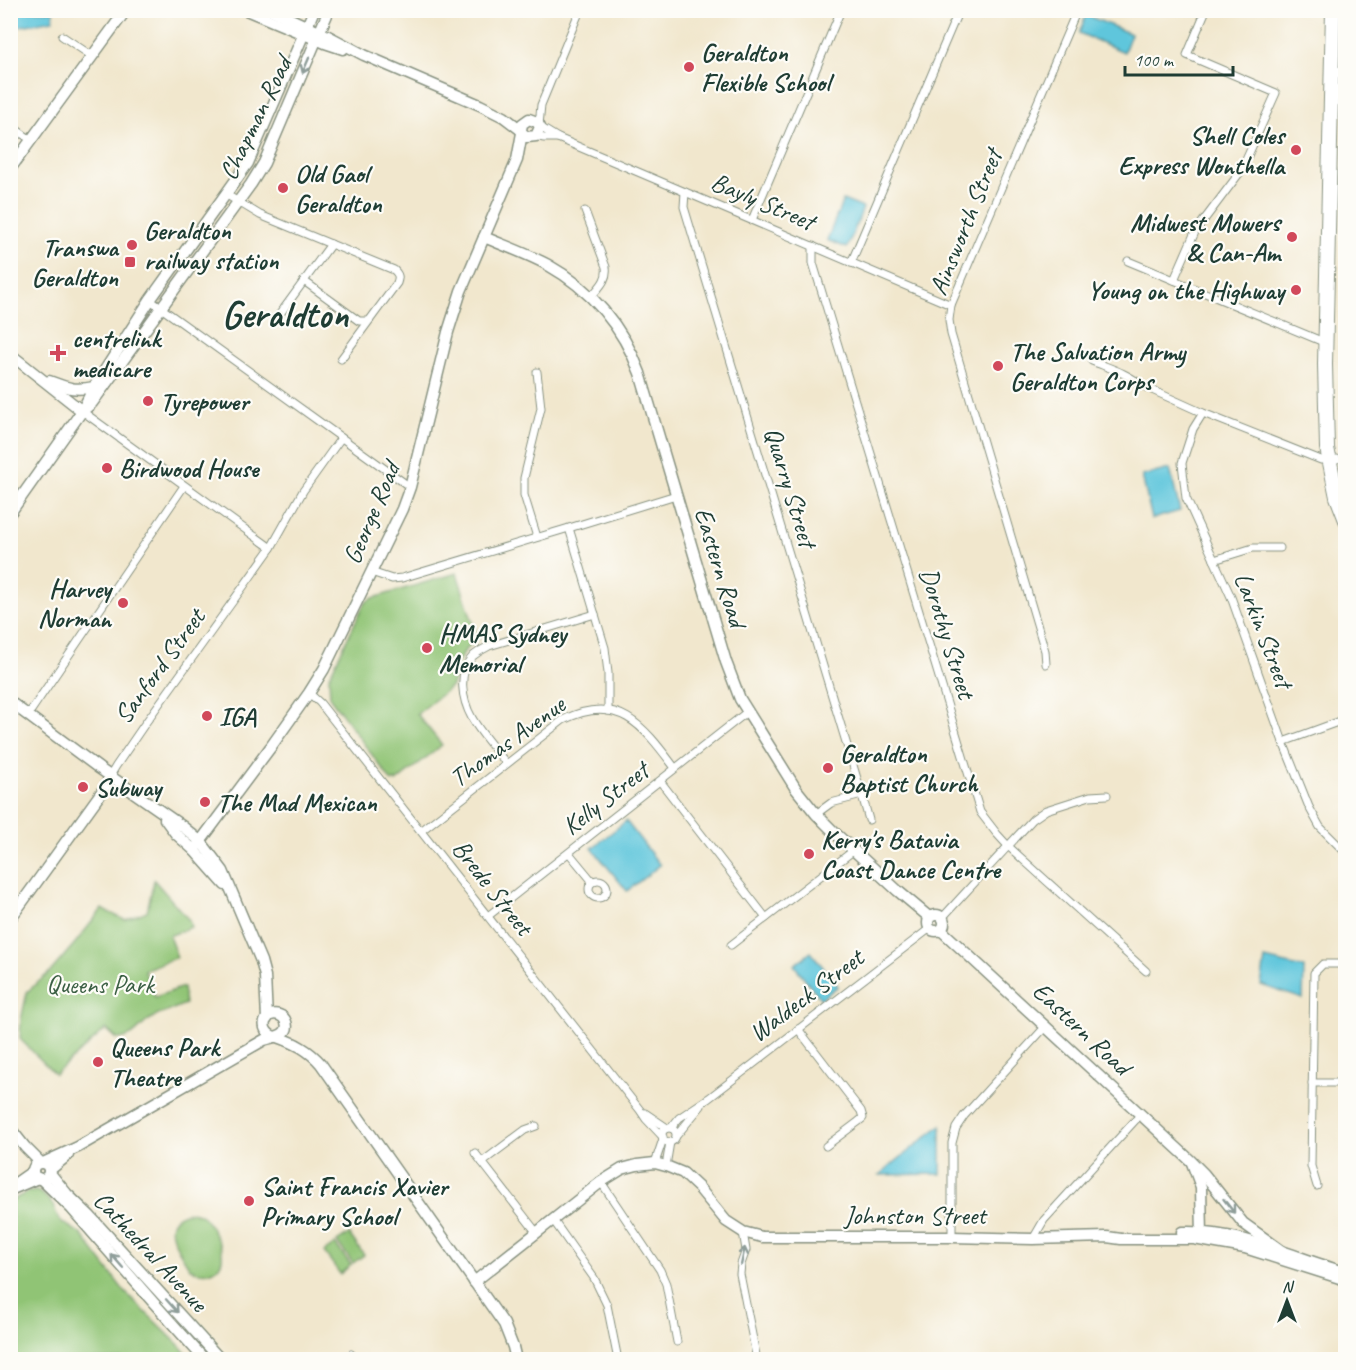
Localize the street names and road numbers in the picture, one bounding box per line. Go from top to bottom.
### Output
street label: Chapman Road [211,48,301,185]
street label: Ainsworth Street [921,142,1011,300]
street label: Bayly Street [706,165,822,239]
street label: Quarry Street [757,423,825,554]
street label: George Road [335,454,409,569]
street label: Eastern Road [687,504,755,634]
street label: Dorothy Street [912,564,984,705]
street label: Larkin Street [1226,568,1302,696]
street label: Sanford Street [107,600,214,730]
street label: Thomas Avenue [443,687,573,794]
street label: Kelly Street [555,752,658,842]
street label: Brede Street [445,833,542,944]
street label: Waldeck Street [743,940,872,1049]
street label: Eastern Road [1025,974,1141,1085]
street label: Cathedral Avenue [86,1184,216,1320]
street label: Johnston Street [842,1199,988,1232]

